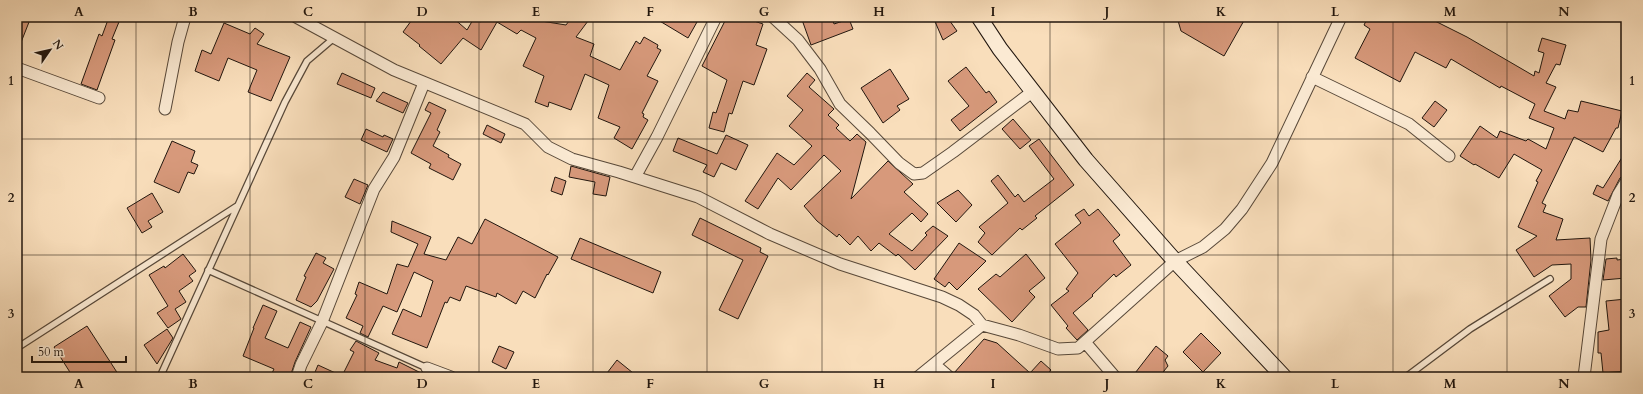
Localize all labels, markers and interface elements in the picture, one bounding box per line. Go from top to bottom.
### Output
text: A [74,3,84,21]
text: B [188,3,198,21]
text: C [303,3,313,21]
text: D [416,3,428,21]
text: E [532,3,540,21]
text: F [646,3,654,21]
text: G [759,3,770,21]
text: H [873,3,885,21]
text: I [990,3,996,21]
text: J [1103,3,1110,21]
text: K [1216,3,1227,21]
text: L [1331,3,1340,21]
text: M [1444,3,1457,21]
text: N [1558,3,1570,21]
north arrow [30,30,70,70]
text: N [49,37,67,53]
text: 1 [8,72,14,90]
text: 1 [1629,72,1635,90]
text: 2 [8,189,15,207]
text: 2 [1629,189,1636,207]
text: 3 [8,305,15,323]
text: 3 [1629,305,1636,323]
scale bar [32,338,126,364]
text: 50 m [38,344,65,360]
text: A [74,375,84,393]
text: B [188,375,198,393]
text: C [303,375,313,393]
text: D [416,375,428,393]
text: E [532,375,540,393]
text: F [646,375,654,393]
text: G [759,375,770,393]
text: H [873,375,885,393]
text: I [990,375,996,393]
text: J [1103,375,1110,393]
text: K [1216,375,1227,393]
text: L [1331,375,1340,393]
text: M [1444,375,1457,393]
text: N [1558,375,1570,393]

